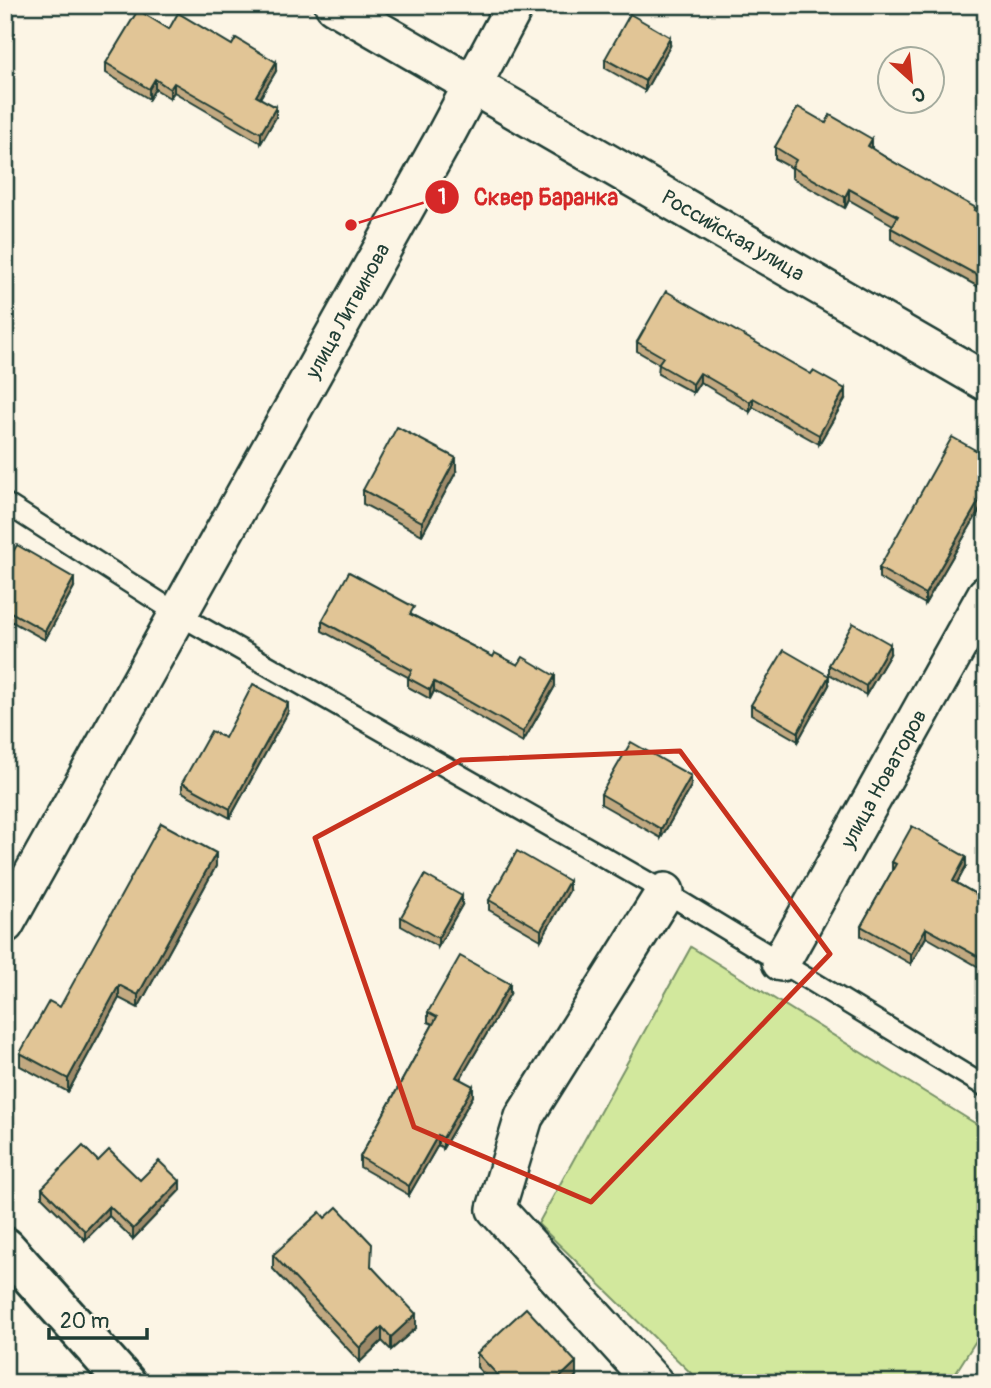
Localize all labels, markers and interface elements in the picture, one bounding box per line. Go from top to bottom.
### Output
north arrow [876,46,946,116]
text: С [907,81,929,108]
callout: Сквер Баранка [425,175,632,219]
text: Сквер Баранка [474,183,619,212]
text: 1 [438,184,446,211]
street label: Российская улица [657,184,809,288]
street label: улица Литвинова [299,238,396,384]
street label: улица Новаторов [834,705,933,854]
scale bar [49,1297,147,1341]
text: 20 m [60,1308,109,1335]

